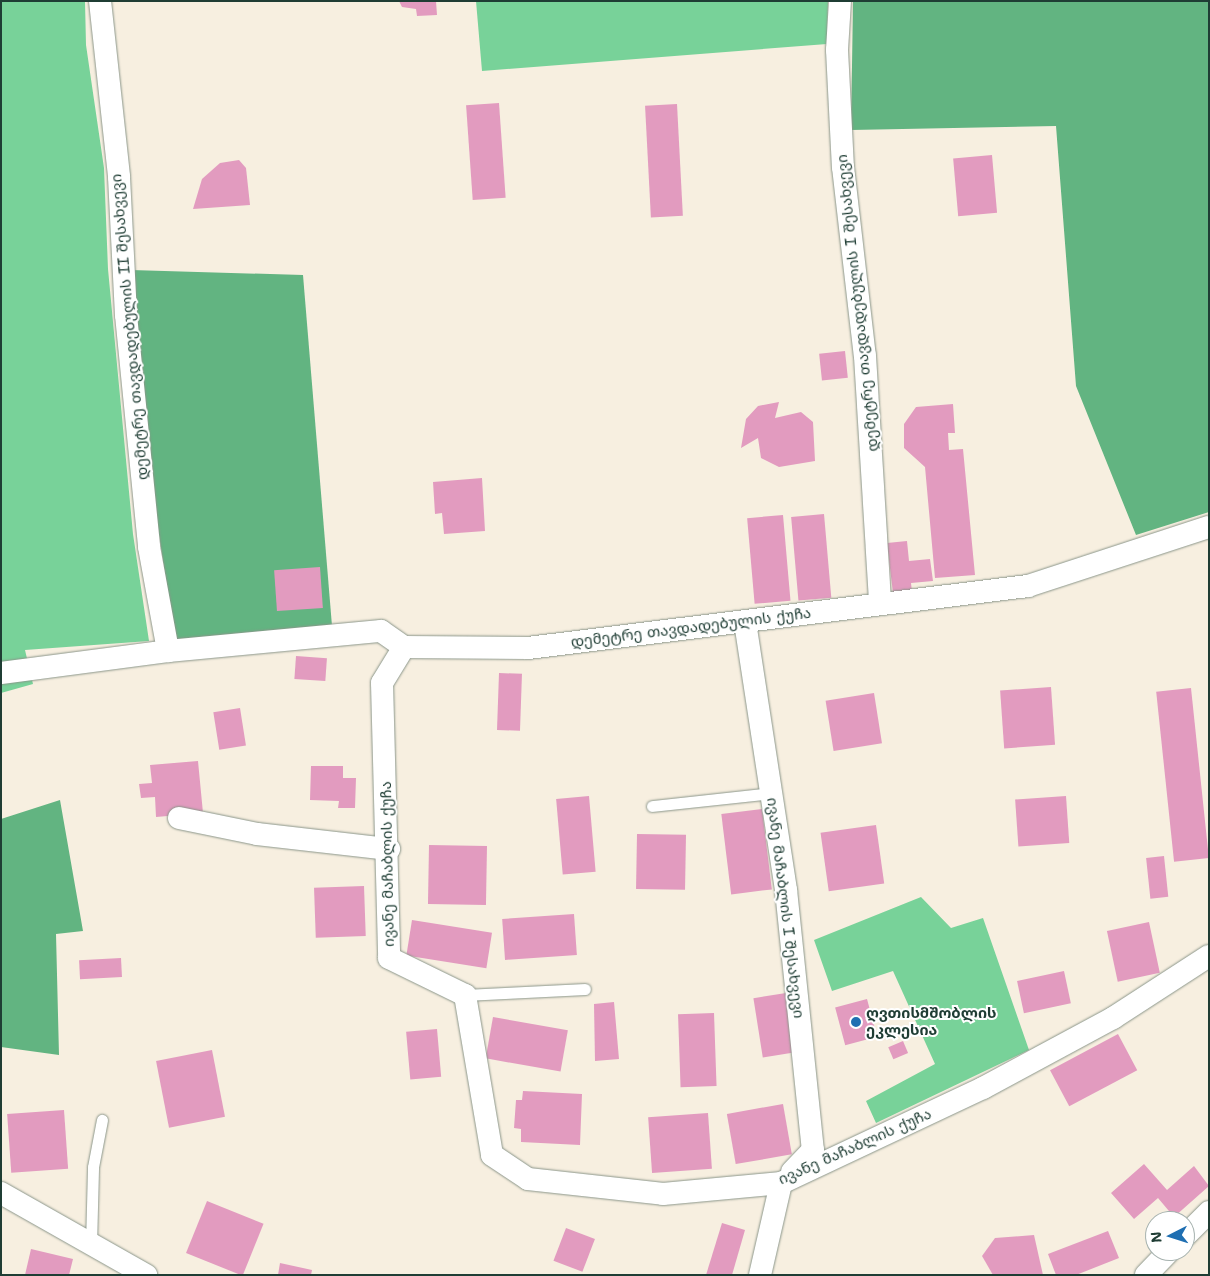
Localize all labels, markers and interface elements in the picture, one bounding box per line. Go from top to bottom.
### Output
street label: დემეტრე თავდადებულის I შესახვევი [833,153,883,453]
street label: დემეტრე თავდადებულის II შესახვევი [108,173,152,481]
street label: დემეტრე თავდადებულის ქუჩა [570,604,812,652]
street label: ივანე მაჩაბლის ქუჩა [378,781,398,947]
street label: ივანე მაჩაბლის I შესახვევი [763,797,807,1019]
place label: ღვთისმშობლის ეკლესია [866,1004,996,1039]
marker: ღვთისმშობლის ეკლესია [850,1016,862,1028]
street label: ივანე მაჩაბლის ქუჩა [776,1105,934,1189]
north arrow [1145,1211,1195,1261]
text: N [1147,1231,1166,1244]

